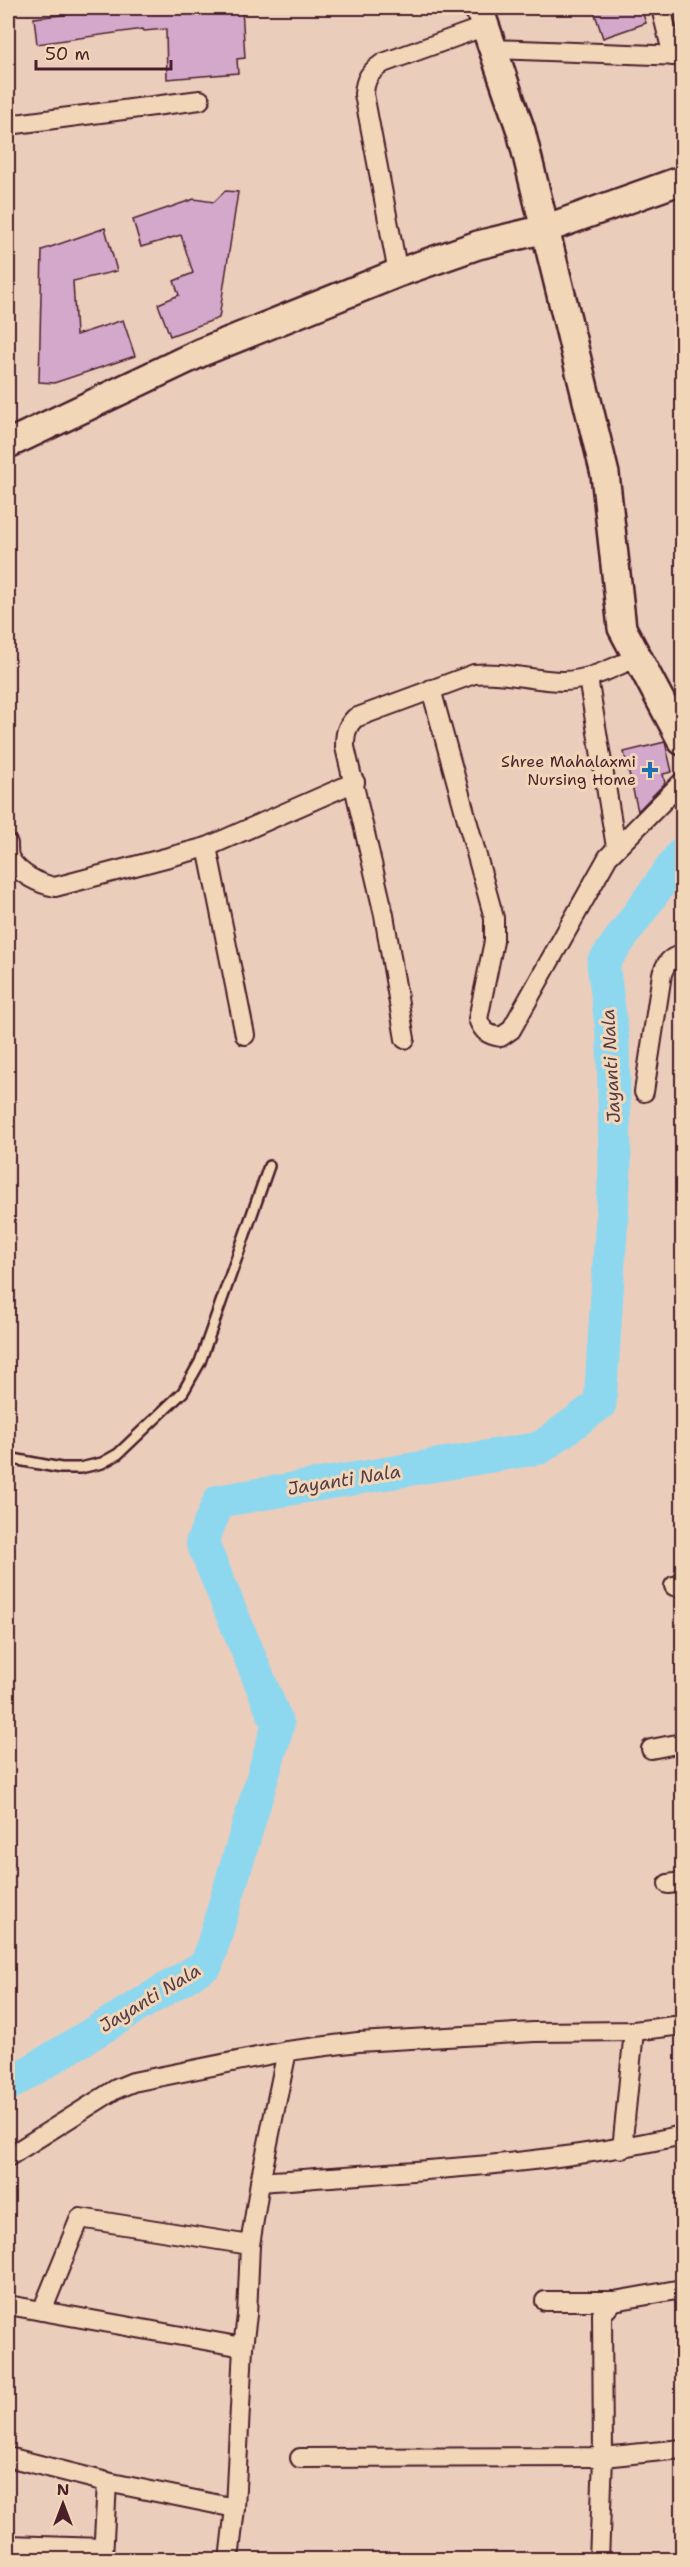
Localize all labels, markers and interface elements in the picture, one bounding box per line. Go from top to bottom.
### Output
scale bar [36,33,171,71]
text: 50 m [45,42,90,66]
place label: Shree Mahalaxmi Nursing Home [501,751,636,790]
marker: Shree Mahalaxmi Nursing Home [641,761,659,779]
water label: Jayanti Nala [596,1008,626,1124]
water label: Jayanti Nala [286,1459,402,1501]
water label: Jayanti Nala [95,1958,205,2038]
north arrow [33,2474,93,2534]
text: N [57,2479,69,2500]

